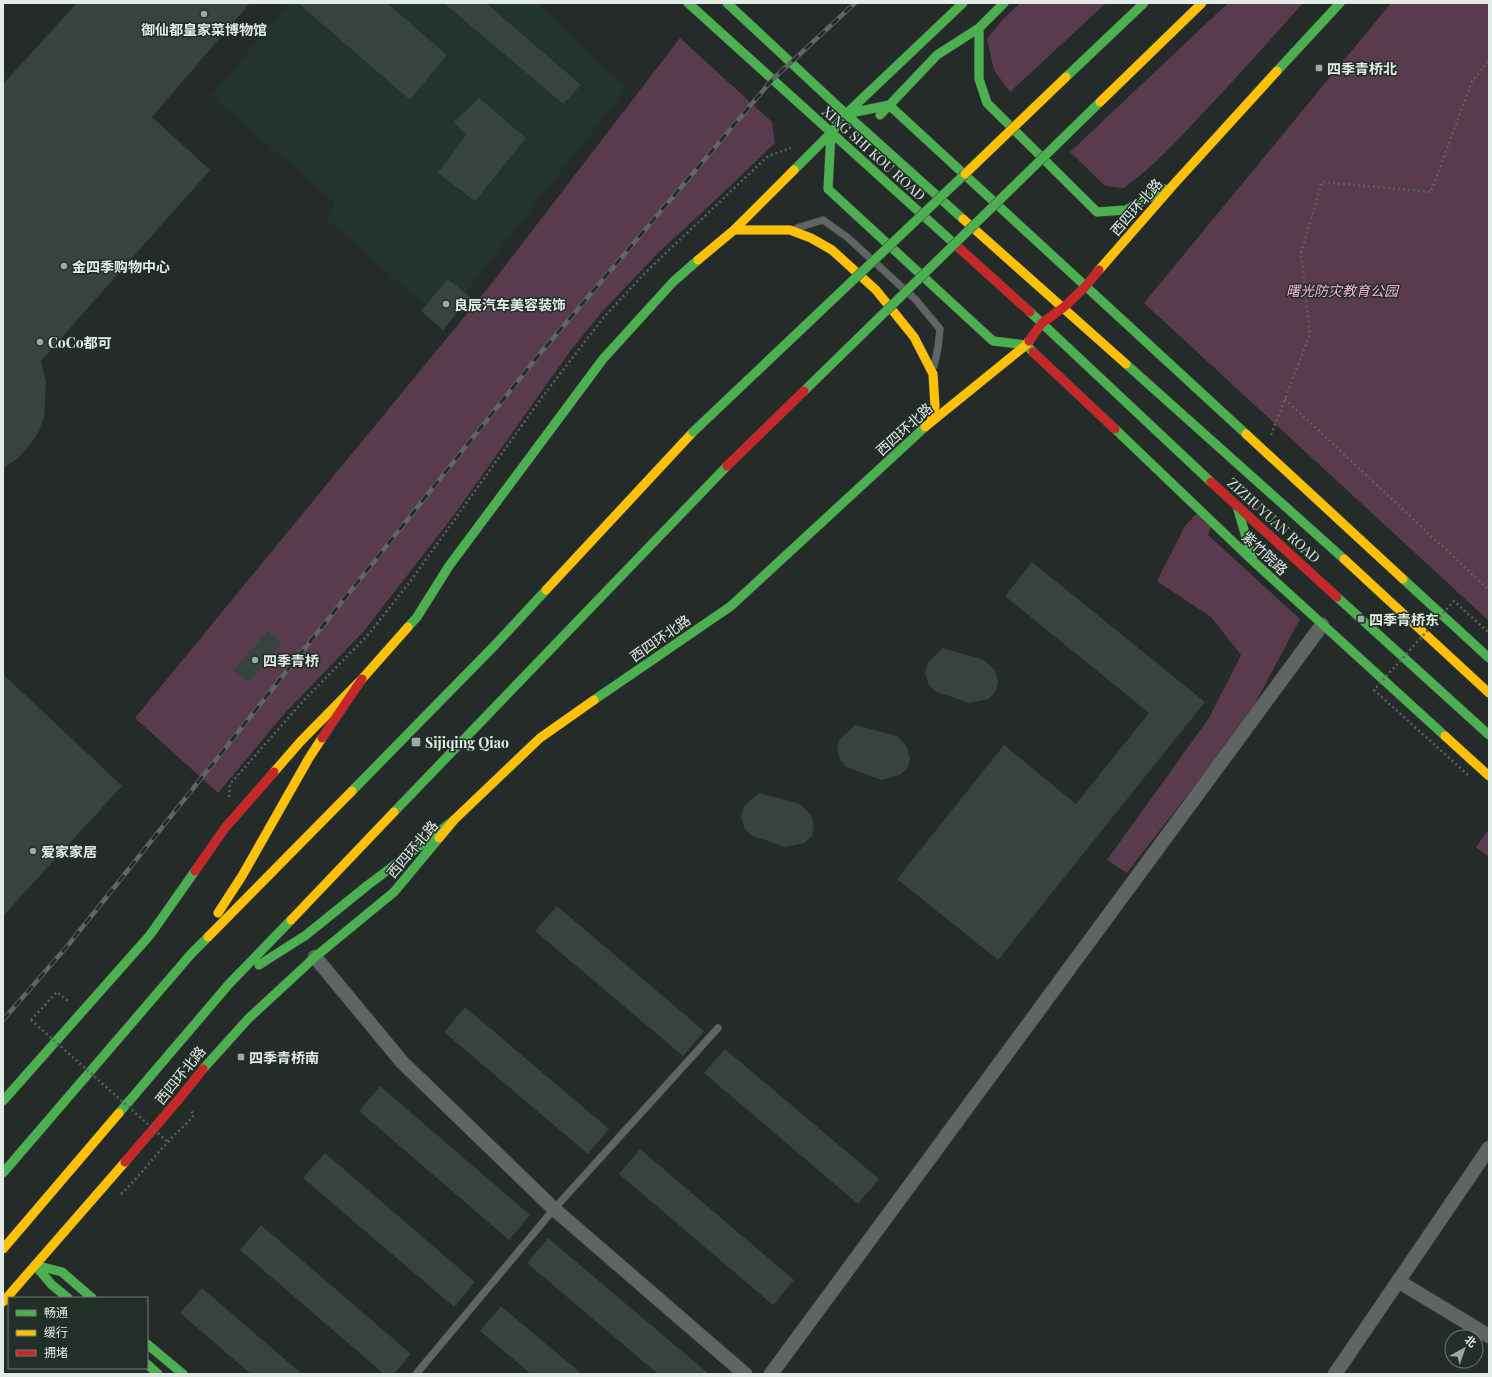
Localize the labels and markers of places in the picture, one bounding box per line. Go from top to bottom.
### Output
marker: 御仙都皇家菜博物馆 [199,9,209,19]
place label: 御仙都皇家菜博物馆 [141,20,267,39]
place label: 四季青桥北 [1327,59,1397,78]
marker: 四季青桥北 [1314,63,1324,73]
place label: 金四季购物中心 [72,257,170,276]
marker: 金四季购物中心 [59,261,69,271]
place label: 良辰汽车美容装饰 [454,295,566,314]
marker: 良辰汽车美容装饰 [441,299,451,309]
place label: CoCo都可 [48,333,112,352]
marker: CoCo都可 [35,337,45,347]
place label: 四季青桥东 [1369,610,1439,629]
marker: 四季青桥东 [1356,614,1366,624]
place label: 四季青桥 [263,651,319,670]
marker: 四季青桥 [250,655,260,665]
place label: Sijiqing Qiao [425,733,509,752]
marker: Sijiqing Qiao [410,736,422,748]
place label: 爱家家居 [41,842,97,861]
marker: 爱家家居 [28,846,38,856]
place label: 四季青桥南 [249,1048,319,1067]
marker: 四季青桥南 [236,1052,246,1062]

